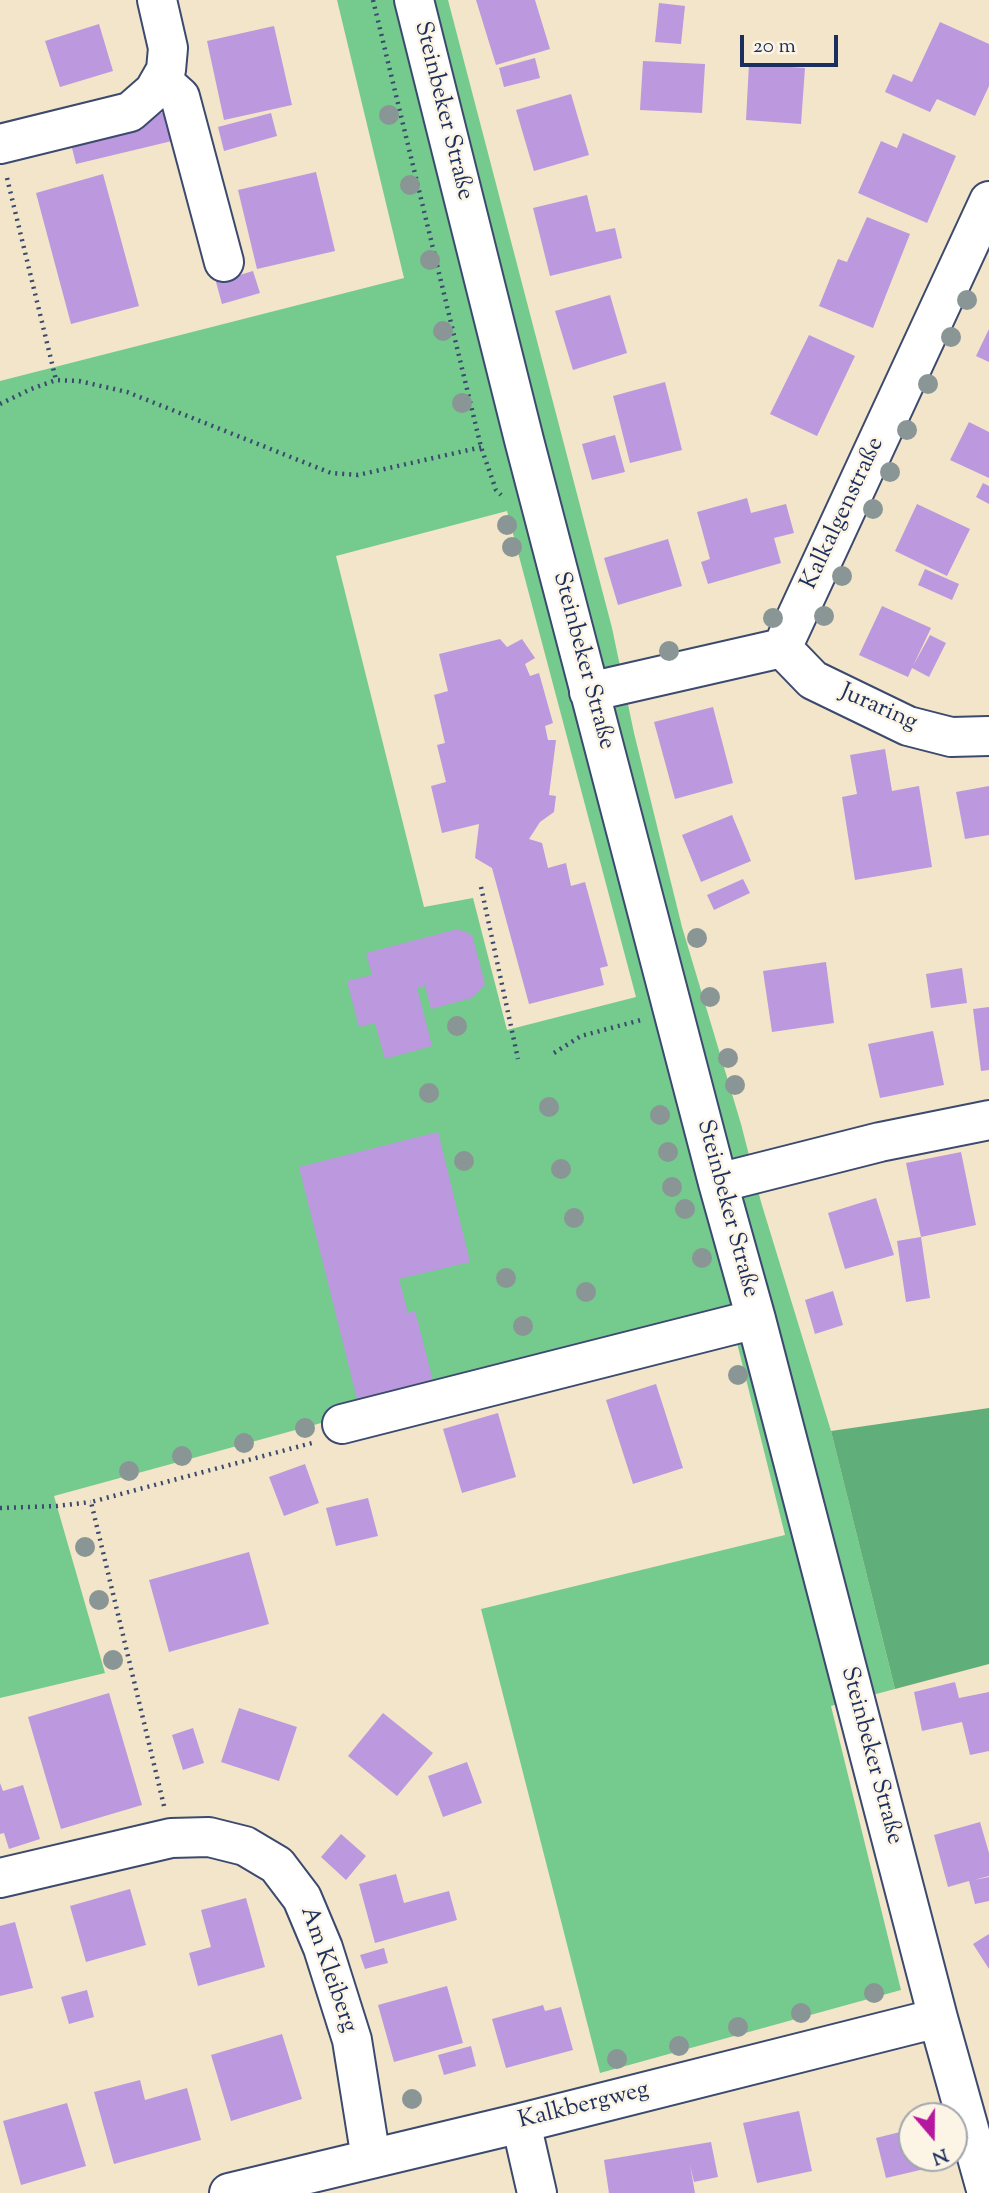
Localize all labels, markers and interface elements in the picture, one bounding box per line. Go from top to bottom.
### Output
street label: Steinbeker Straße [406,19,478,203]
scale bar [744,21,842,65]
text: 20 m [753,32,796,62]
street label: Kalkalgenstraße [796,433,892,595]
street label: Steinbeker Straße [544,569,620,753]
street label: Juraring [835,679,921,739]
street label: Steinbeker Straße [688,1117,764,1301]
street label: Steinbeker Straße [832,1664,908,1848]
street label: Am Kleiberg [292,1903,362,2037]
street label: Kalkbergweg [516,2077,652,2137]
north arrow [898,2102,968,2172]
text: N [928,2140,951,2171]

